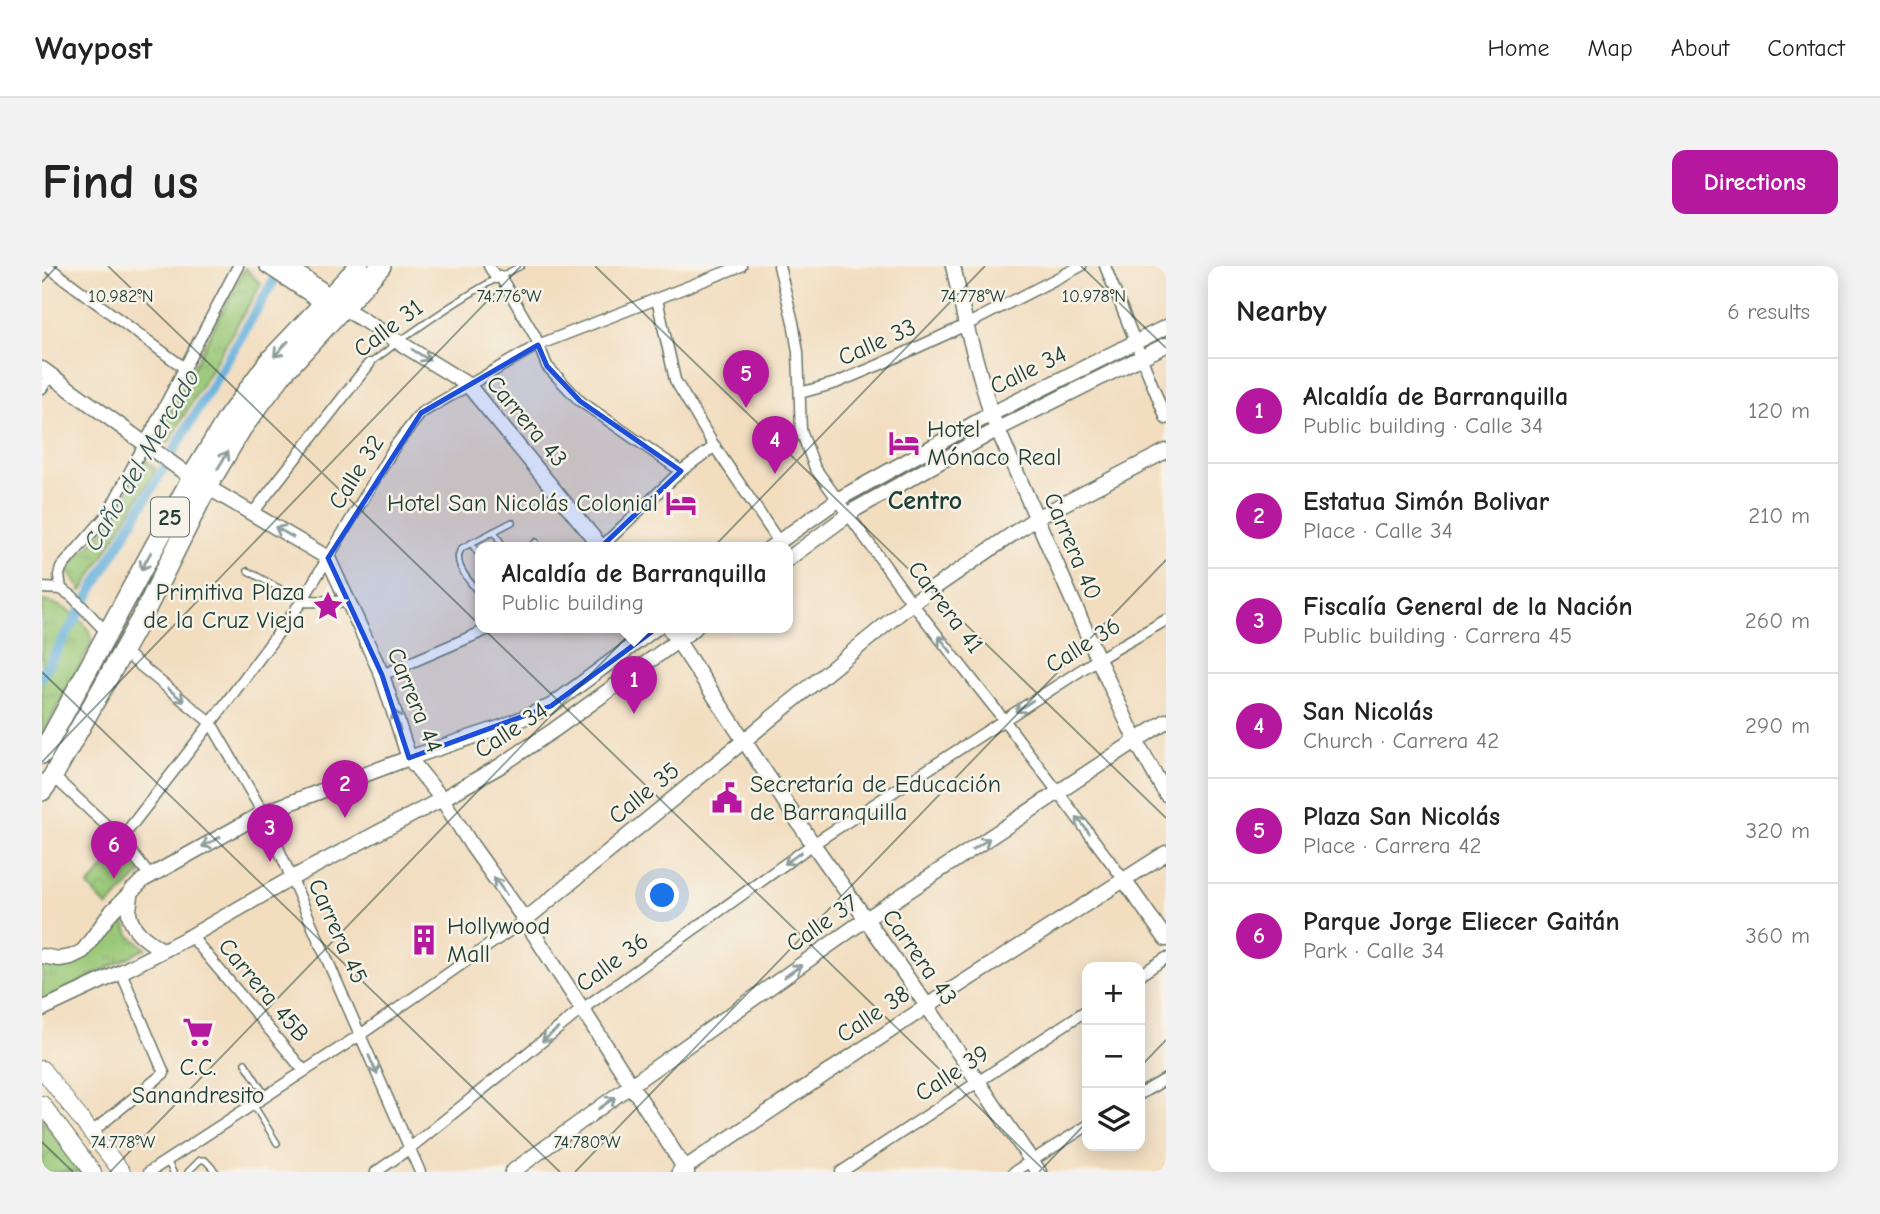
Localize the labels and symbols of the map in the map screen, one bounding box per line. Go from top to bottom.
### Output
text: 10.982°N [88,286,154,307]
text: 74.776°W [476,286,542,307]
text: 74.778°W [941,286,1006,307]
text: 10.978°N [1062,286,1126,307]
street label: Calle 31 [348,293,428,363]
street label: Calle 33 [834,313,920,371]
one-way arrow [272,340,289,357]
street label: Calle 34 [985,340,1071,400]
one-way arrow [411,348,431,362]
pin: 5 [723,350,769,408]
water label: Caño del Mercado [78,364,206,556]
street label: Carrera 43 [481,369,573,473]
place label: Hotel Mónaco Real [927,415,1061,471]
pin: 4 [752,416,798,474]
hotel icon: Hotel Mónaco Real [887,426,921,460]
street label: Calle 32 [322,430,390,514]
one-way arrow [216,451,230,471]
hotel icon: Hotel San Nicolás Colonial [664,486,698,520]
district label: Centro [888,486,962,516]
street label: Carrera 40 [1038,488,1108,604]
place label: Hotel San Nicolás Colonial [387,489,658,517]
road number: 25 [151,498,189,536]
one-way arrow [274,525,294,539]
one-way arrow [139,550,152,571]
street label: Carrera 41 [902,555,990,659]
place label: Primitiva Plaza de la Cruz Vieja [143,578,305,634]
place icon: Primitiva Plaza de la Cruz Vieja [311,589,345,623]
street label: Calle 36 [1040,611,1126,679]
one-way arrow [937,636,952,654]
street label: Carrera 44 [381,644,449,756]
pin: 1 [611,656,657,714]
one-way arrow [167,687,185,703]
street label: Calle 34 [469,696,553,764]
one-way arrow [1015,700,1035,714]
one-way arrow [390,710,402,732]
street label: Calle 35 [603,756,685,830]
pin: 2 [322,760,368,818]
place label: Secretaría de Educación de Barranquilla [750,770,1001,826]
public building icon: Secretaría de Educación de Barranquilla [710,781,744,815]
pin: 3 [247,804,293,862]
one-way arrow [1075,816,1090,835]
pin: 6 [91,821,137,879]
one-way arrow [202,835,222,849]
one-way arrow [971,836,990,851]
one-way arrow [784,851,803,865]
street label: Carrera 45 [302,874,374,988]
one-way arrow [493,876,508,895]
your location [645,878,679,912]
street label: Calle 37 [781,888,863,958]
street label: Carrera 43 [877,904,963,1010]
place label: Hollywood Mall [447,912,550,968]
building icon: Hollywood Mall [407,923,441,957]
street label: Calle 36 [570,926,654,998]
street label: Carrera 45B [213,932,315,1048]
one-way arrow [783,964,802,978]
street label: Calle 38 [831,979,915,1049]
supermarket icon: C.C. Sanandresito [181,1015,215,1049]
one-way arrow [541,1027,559,1043]
street label: Calle 39 [910,1039,994,1107]
place label: C.C. Sanandresito [132,1053,264,1109]
one-way arrow [367,1054,380,1075]
one-way arrow [597,1096,616,1110]
text: 74.778°W [91,1132,156,1153]
text: 74.780°W [553,1132,621,1153]

